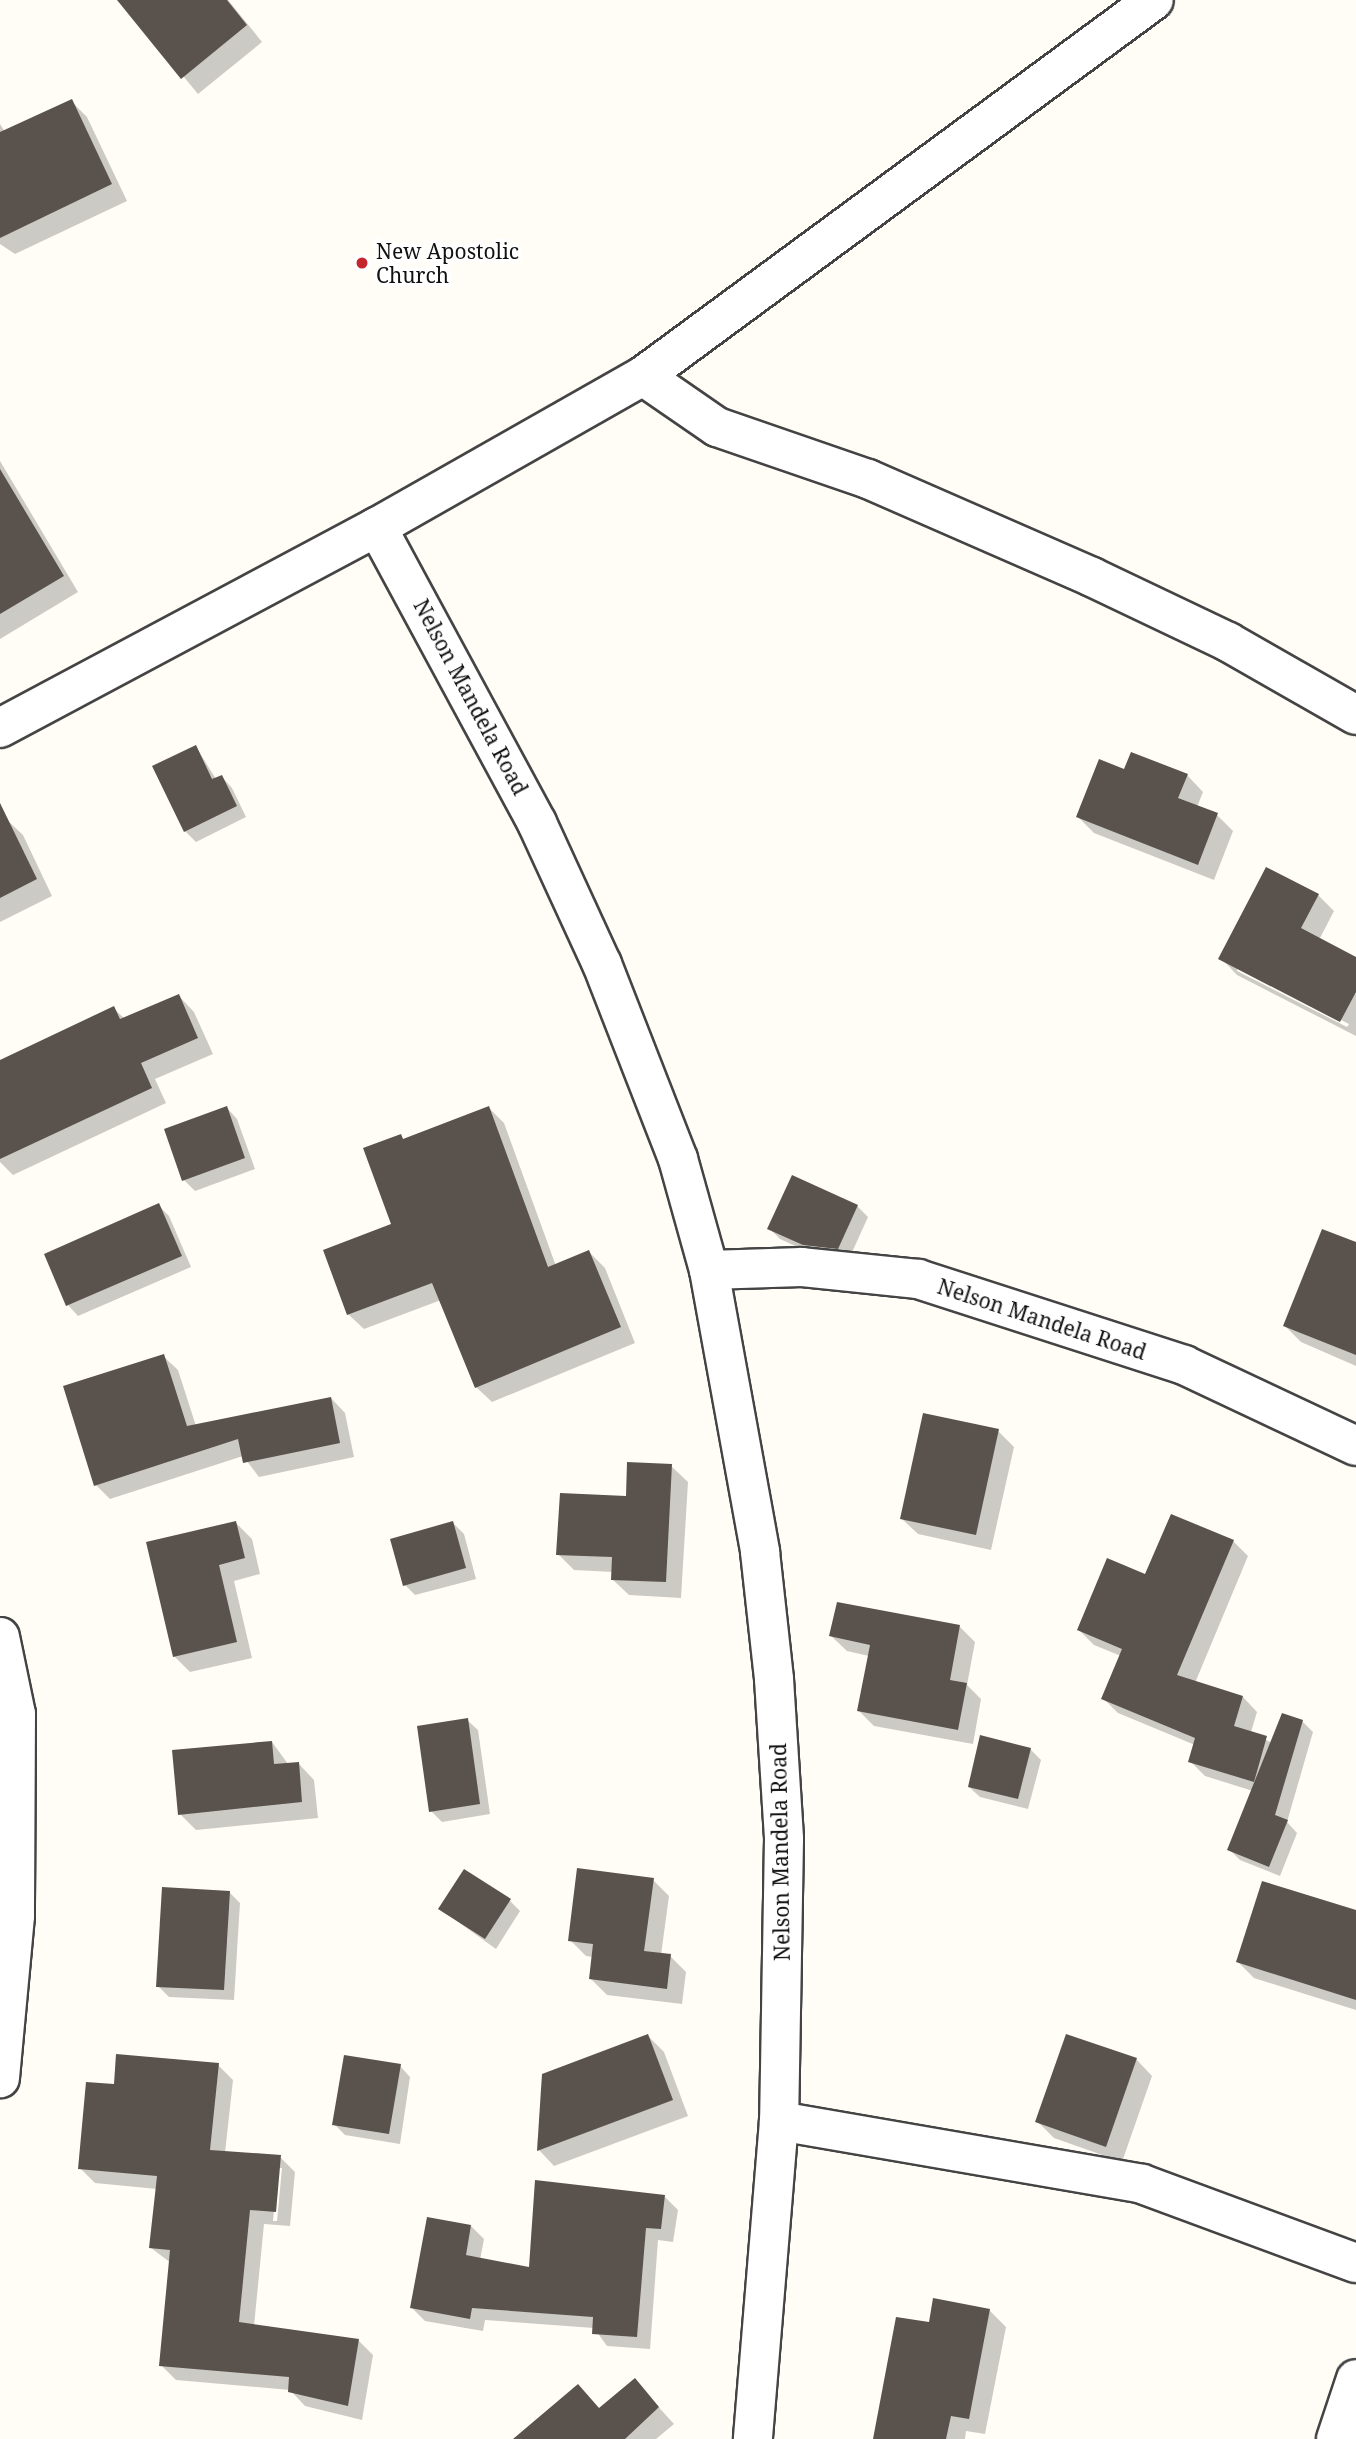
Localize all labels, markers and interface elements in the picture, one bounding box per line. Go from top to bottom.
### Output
place label: New Apostolic Church [376,238,519,288]
marker: New Apostolic Church [354,255,370,271]
street label: Nelson Mandela Road [409,595,533,799]
street label: Nelson Mandela Road [934,1273,1150,1365]
street label: Nelson Mandela Road [765,1743,795,1961]

